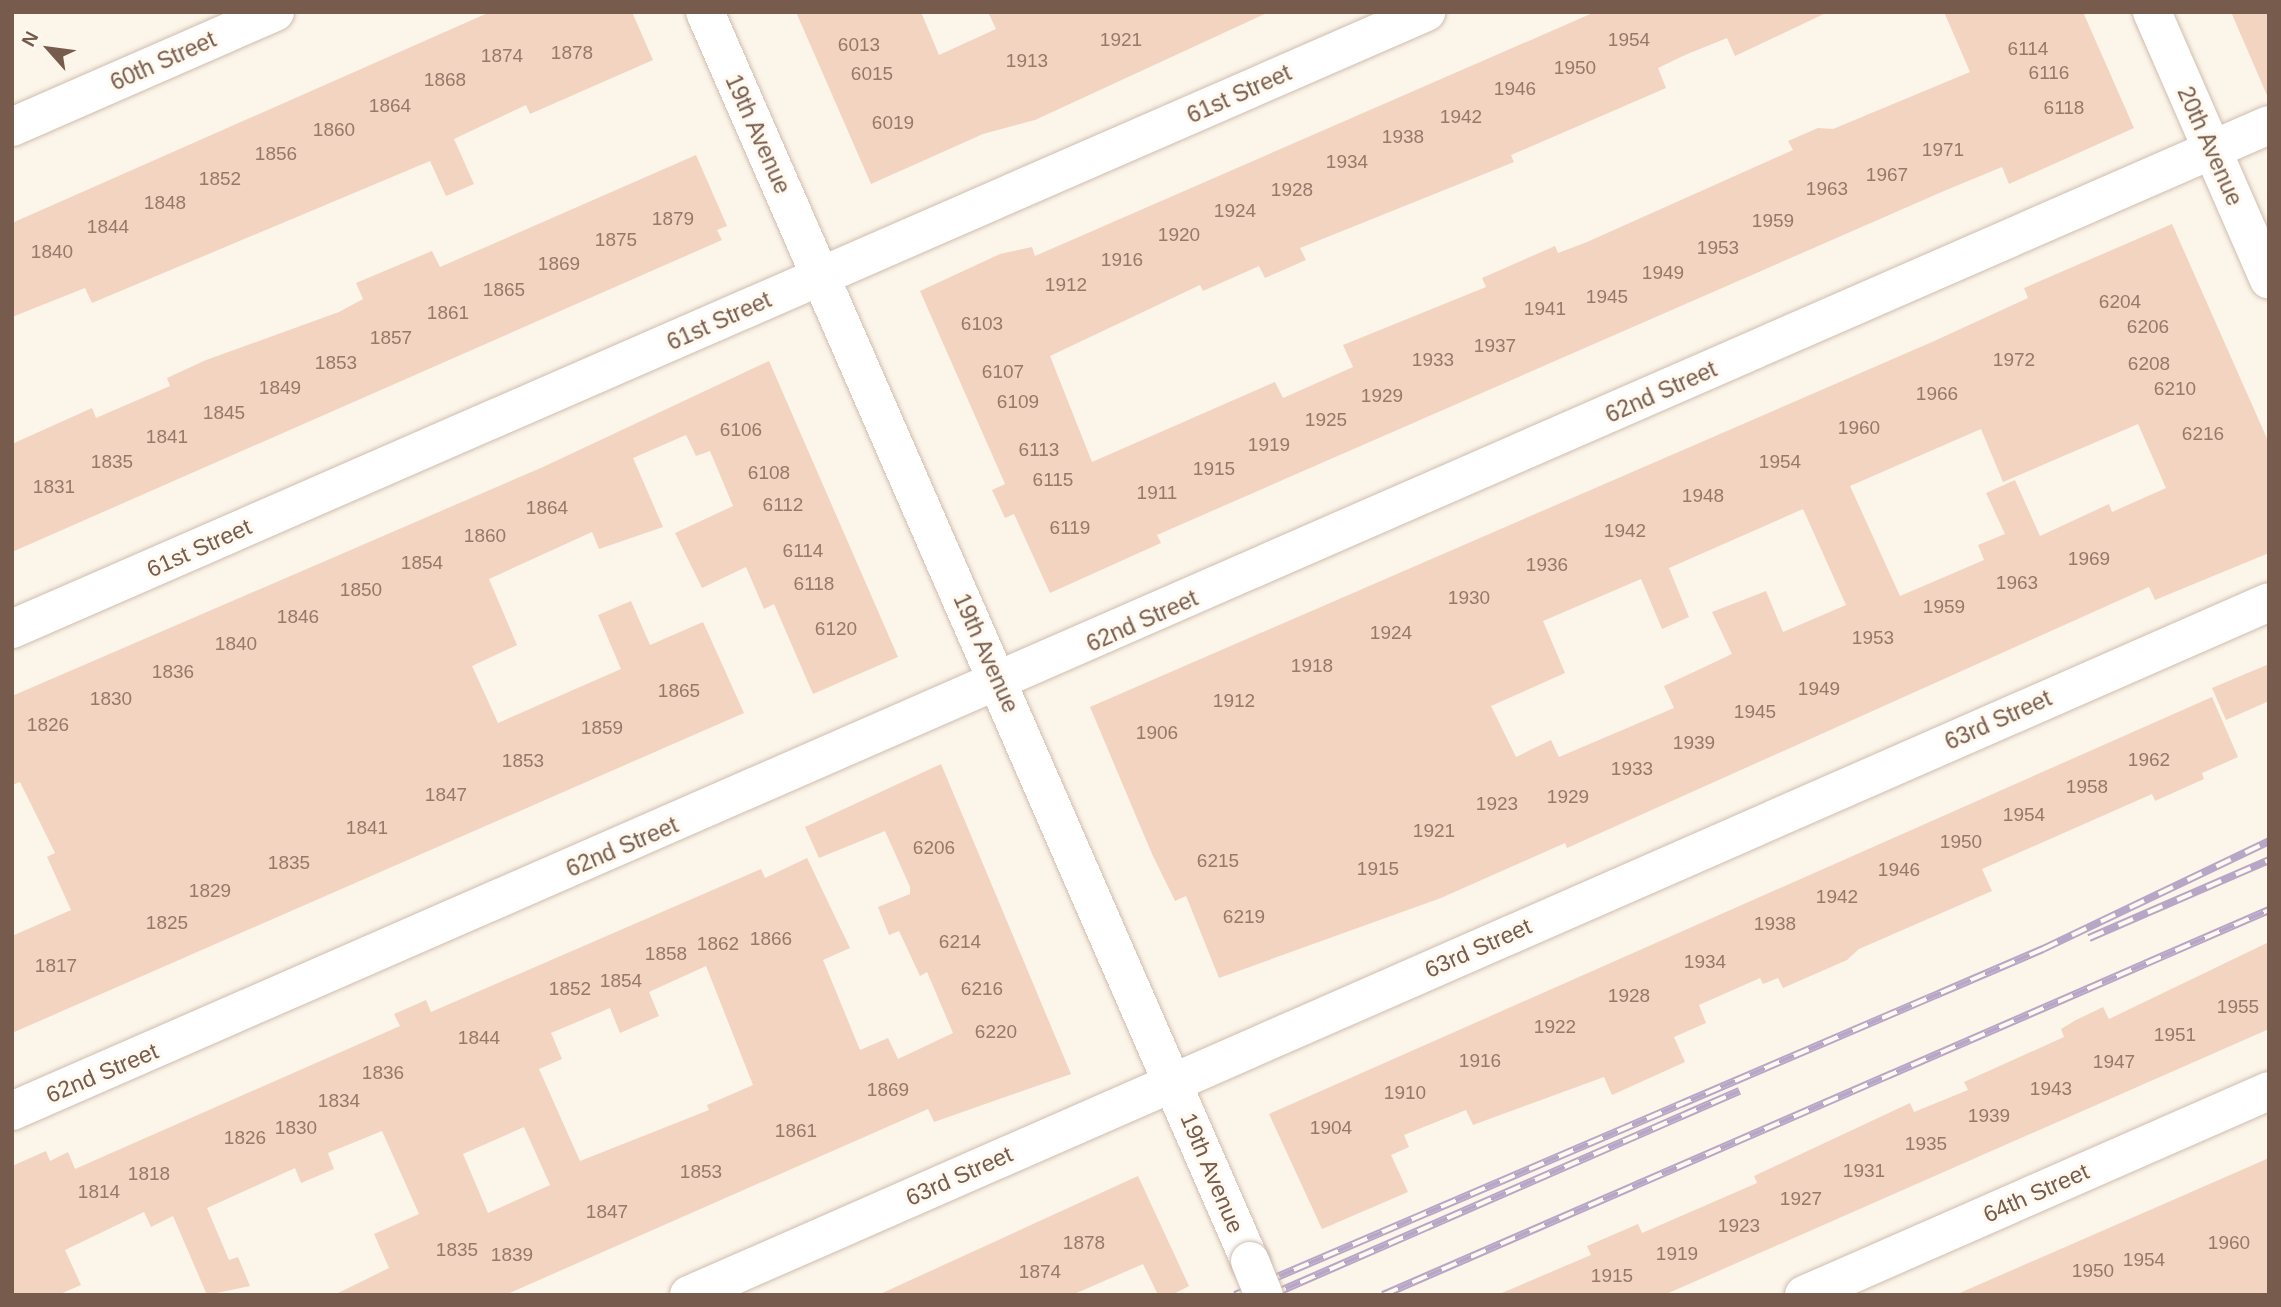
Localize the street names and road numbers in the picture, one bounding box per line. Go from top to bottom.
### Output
street label: 60th Street [106,26,220,96]
street label: 61st Street [1183,59,1295,129]
street label: 19th Avenue [719,70,797,198]
street label: 20th Avenue [2171,82,2249,210]
street label: 61st Street [663,286,775,356]
street label: 62nd Street [1601,355,1721,429]
street label: 61st Street [143,513,255,583]
street label: 62nd Street [1082,584,1202,658]
street label: 19th Avenue [947,589,1025,717]
street label: 63rd Street [1940,684,2056,756]
street label: 62nd Street [562,811,682,883]
street label: 63rd Street [1420,912,1536,984]
street label: 62nd Street [42,1037,162,1109]
street label: 19th Avenue [1174,1108,1250,1238]
street label: 63rd Street [901,1140,1017,1212]
street label: 64th Street [1979,1158,2093,1228]

